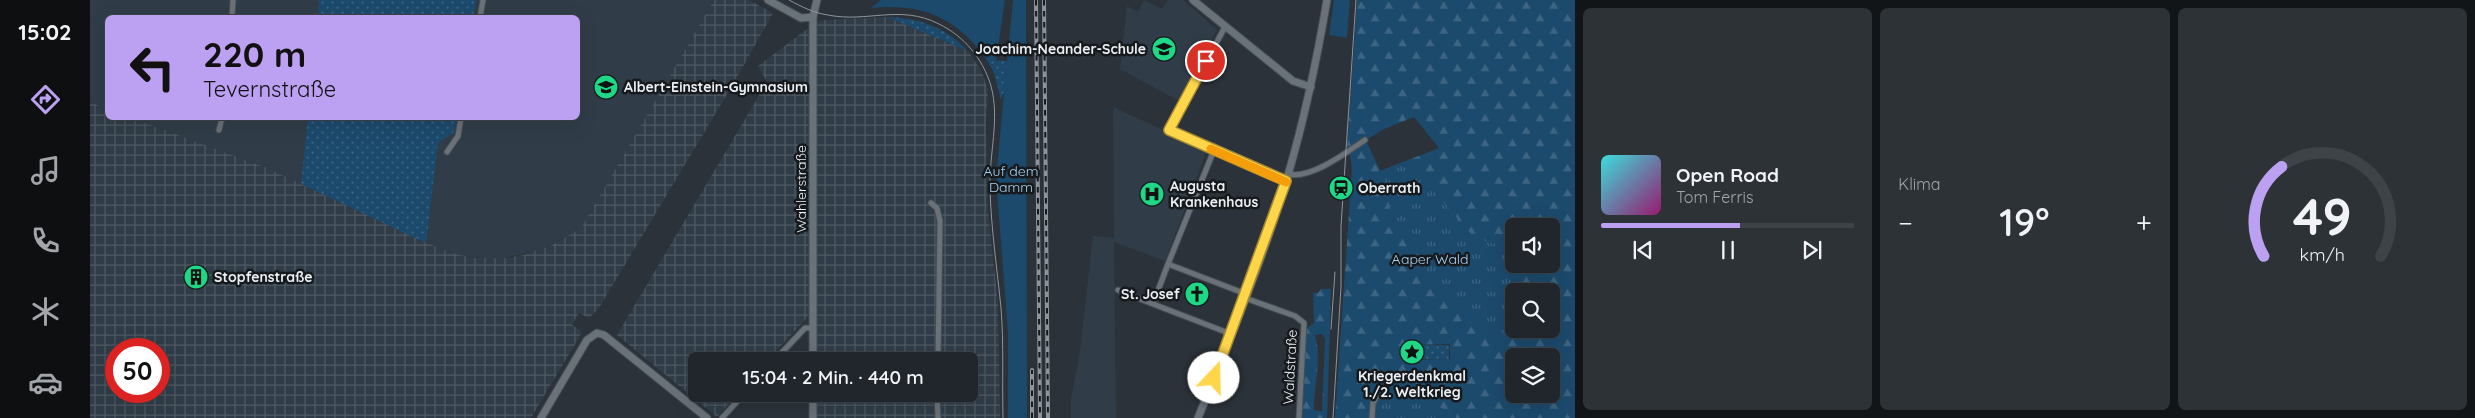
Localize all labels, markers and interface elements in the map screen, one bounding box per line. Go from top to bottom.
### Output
text: 15:02 [18,18,72,46]
text: 220 m [203,32,306,76]
icon: left [120,35,185,100]
school or university icon: Joachim-Neander-Schule [1151,36,1177,62]
place label: Joachim-Neander-Schule [975,40,1146,58]
pin [1185,40,1227,82]
icon: arrive [1192,47,1220,75]
school or university icon: Albert-Einstein-Gymnasium [593,74,619,100]
text: Tevernstraße [203,75,336,103]
place label: Albert-Einstein-Gymnasium [624,78,808,96]
icon: directions [28,82,63,117]
street label: Wahlerstraße [792,145,810,233]
icon: music [28,153,63,188]
park label: Auf dem Damm [984,162,1038,196]
text: Open Road [1676,163,1779,187]
text: Klima [1898,174,1941,194]
station icon: Oberrath [1328,175,1354,201]
place label: Augusta Krankenhaus [1170,177,1258,211]
place label: Oberrath [1358,179,1420,197]
hospital icon: Augusta Krankenhaus [1139,181,1165,207]
text: 49 [2293,183,2352,248]
text: Tom Ferris [1676,187,1753,207]
text: 19° [1999,198,2049,246]
text: − [1898,205,1913,240]
text: + [2136,205,2152,240]
map controls [1505,218,1560,403]
button: sound [1505,218,1560,273]
icon: phone [28,223,63,258]
icon: previous [1629,236,1657,264]
icon: pause [1714,236,1742,264]
icon: next [1798,236,1826,264]
text: km/h [2300,243,2345,265]
park label: Aaper Wald [1392,250,1468,268]
building icon: Stopfenstraße [183,264,209,290]
place label: Stopfenstraße [214,268,313,286]
church icon: St. Josef [1184,281,1210,307]
button: search [1505,283,1560,338]
place label: St. Josef [1121,285,1181,303]
icon: climate [28,294,63,329]
street label: Waldstraße [1279,329,1301,405]
speed limit sign: 50 [105,338,170,403]
place icon: Kriegerdenkmal 1./2. Weltkrieg [1399,339,1425,365]
button: layers [1505,348,1560,403]
position arrow [1187,351,1239,403]
icon: car [28,365,63,400]
text: 15:04 · 2 Min. · 440 m [742,365,924,389]
place label: Kriegerdenkmal 1./2. Weltkrieg [1358,367,1466,401]

